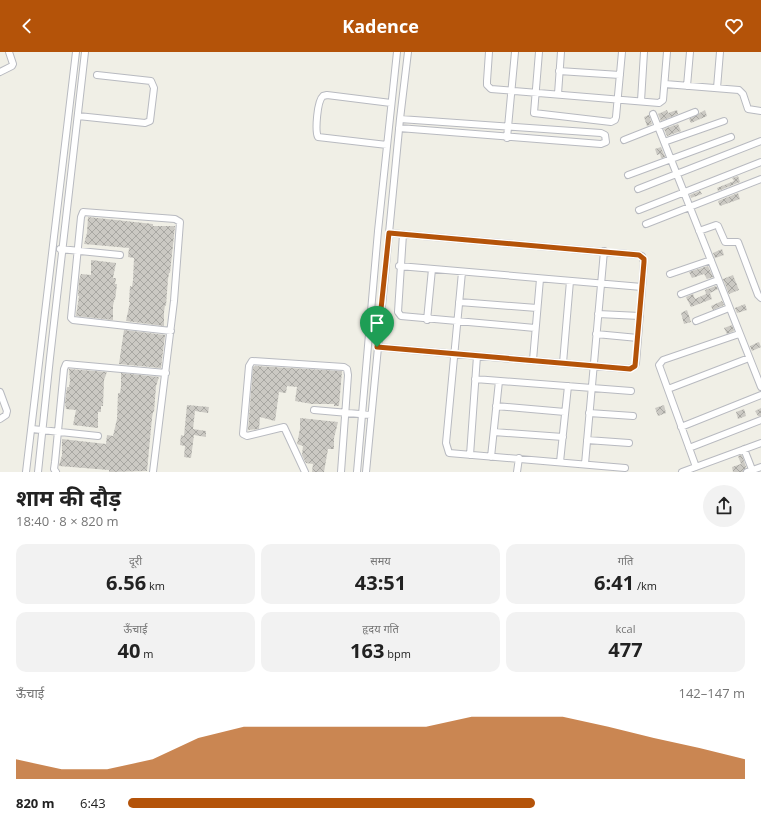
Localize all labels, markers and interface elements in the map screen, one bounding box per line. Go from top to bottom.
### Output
text: Kadence [342,14,419,38]
icon: back [16,15,38,37]
icon: heart [723,15,745,37]
pin [360,306,394,347]
icon: arrive [366,312,388,334]
text: शाम की दौड़ [16,482,121,512]
button: share [703,485,745,527]
text: 18:40 · 8 × 820 m [16,512,119,530]
text: दूरी [129,553,142,568]
text: समय [370,553,391,568]
text: गति [618,553,633,568]
text: 6.56 [106,569,146,596]
text: 43:51 [355,569,406,596]
text: 6:41 [594,569,634,596]
text: km [146,578,165,593]
text: /km [634,578,657,593]
text: ऊँचाई [124,621,147,636]
text: हृदय गति [362,621,399,636]
text: kcal [616,621,635,636]
text: 477 [608,636,643,663]
text: 40 [118,637,140,664]
text: 163 [350,637,384,664]
text: m [140,646,153,661]
text: bpm [384,646,411,661]
text: ऊँचाई [16,684,44,702]
text: 142–147 m [678,684,745,702]
text: 820 m [16,794,54,812]
text: 6:43 [80,794,106,812]

